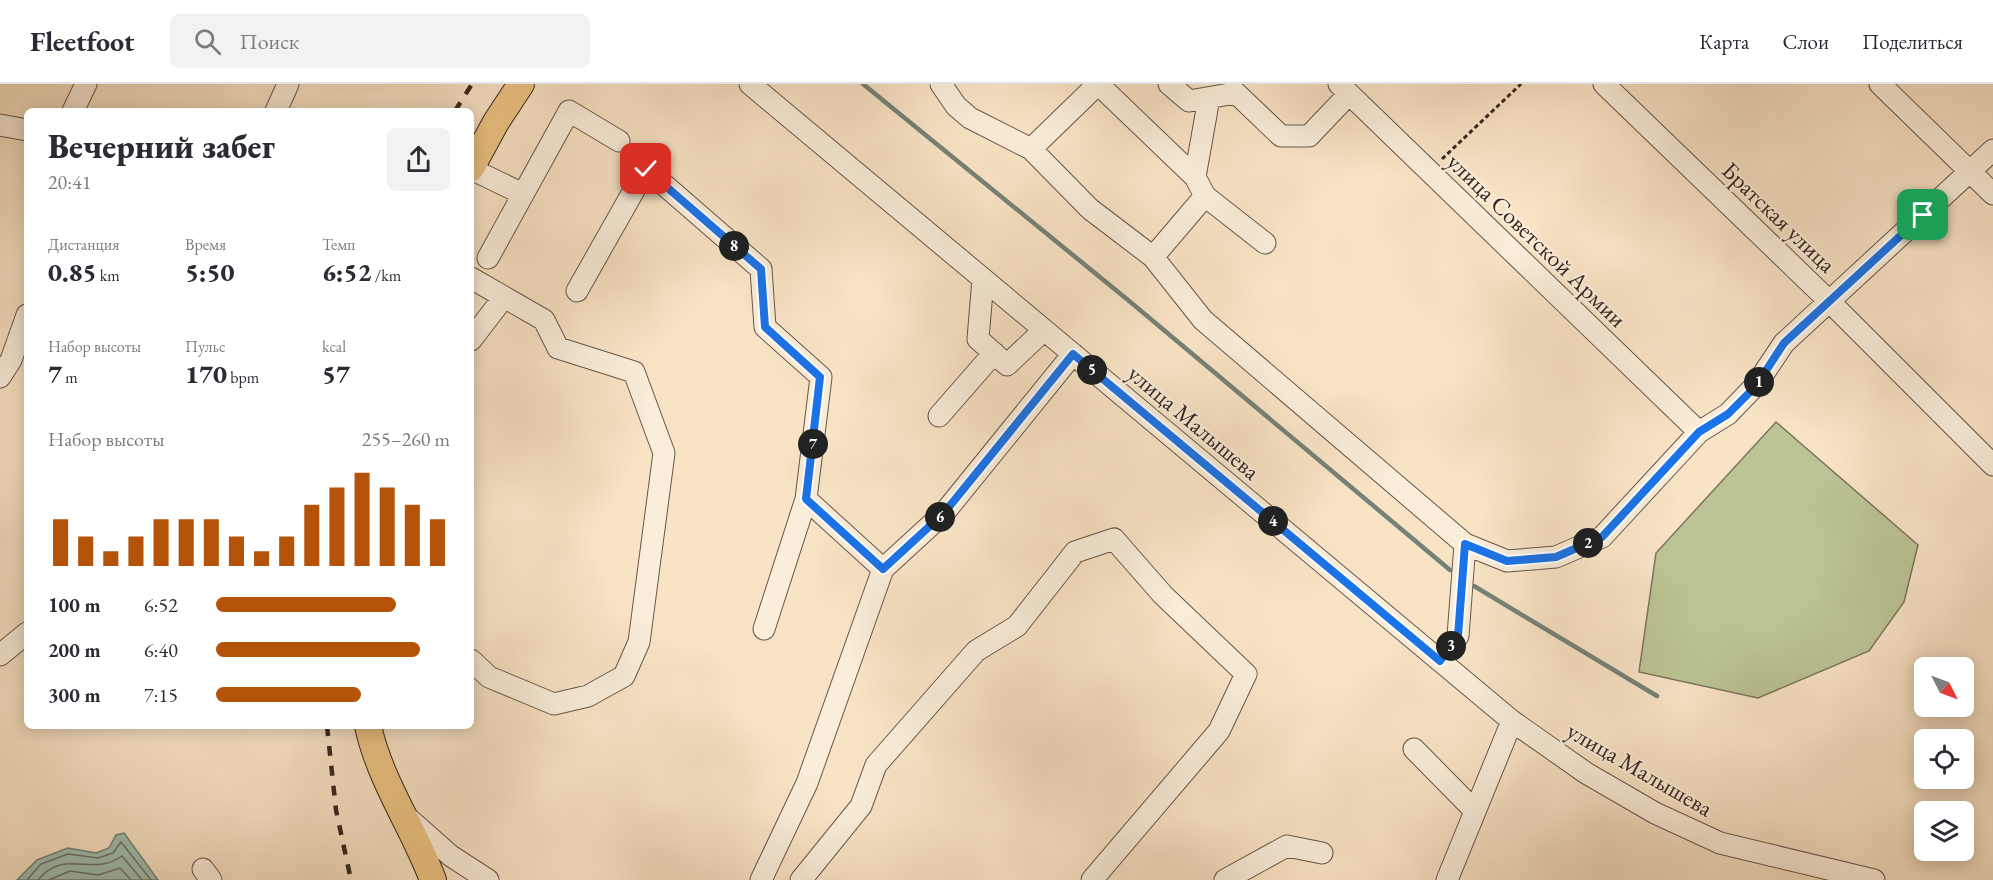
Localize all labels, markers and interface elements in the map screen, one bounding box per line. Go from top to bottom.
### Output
search box [170,14,590,68]
text: Fleetfoot [30,23,134,59]
icon: search [191,25,224,58]
text: Поиск [239,27,299,56]
text: Карта [1699,28,1749,55]
text: Слои [1782,28,1829,55]
text: Поделиться [1862,28,1963,55]
text: Вечерний забег [48,125,275,168]
button: share [387,128,450,191]
pin [620,143,671,194]
street label: улица Советской Армии [1441,146,1634,334]
icon: check [629,152,662,185]
street label: Братская улица [1715,155,1843,280]
text: 20:41 [48,169,91,195]
pin [1897,189,1948,240]
icon: arrive [1906,198,1939,231]
pin: 8 [719,231,749,261]
text: Дистанция [48,234,119,255]
text: Время [185,234,226,255]
text: Темп [322,234,355,255]
text: 8 [730,235,738,256]
text: 0.85 [48,255,97,289]
text: 5:50 [185,255,235,289]
text: 6:52 [322,255,372,289]
text: km [97,265,120,286]
text: /km [372,265,401,286]
text: Набор высоты [48,336,141,357]
text: Пульс [185,336,226,357]
text: kcal [322,336,346,357]
pin: 5 [1077,355,1107,385]
text: 7 [48,357,62,391]
text: 170 [185,357,227,391]
text: 57 [322,357,350,391]
street label: улица Малышева [1121,358,1267,487]
text: 5 [1088,359,1096,380]
text: m [62,367,78,388]
text: bpm [227,367,259,388]
pin: 1 [1744,367,1774,397]
text: 1 [1755,371,1763,392]
text: Набор высоты [48,426,164,452]
text: 255–260 m [362,426,450,452]
pin: 7 [798,429,828,459]
text: 7 [809,433,817,454]
pin: 6 [925,502,955,532]
text: 6 [936,506,944,527]
pin: 4 [1258,506,1288,536]
text: 4 [1269,510,1277,531]
pin: 2 [1573,528,1603,558]
text: 2 [1584,532,1592,553]
text: 100 m [48,592,101,618]
text: 6:52 [144,592,178,618]
pin: 3 [1436,631,1466,661]
text: 3 [1447,635,1455,656]
text: 200 m [48,637,101,663]
text: 6:40 [144,637,178,663]
north arrow [1914,657,1974,717]
map controls [1914,657,1974,861]
text: 300 m [48,682,101,708]
text: 7:15 [144,682,178,708]
street label: улица Малышева [1561,715,1719,824]
button: locate [1914,729,1974,789]
button: layers [1914,801,1974,861]

